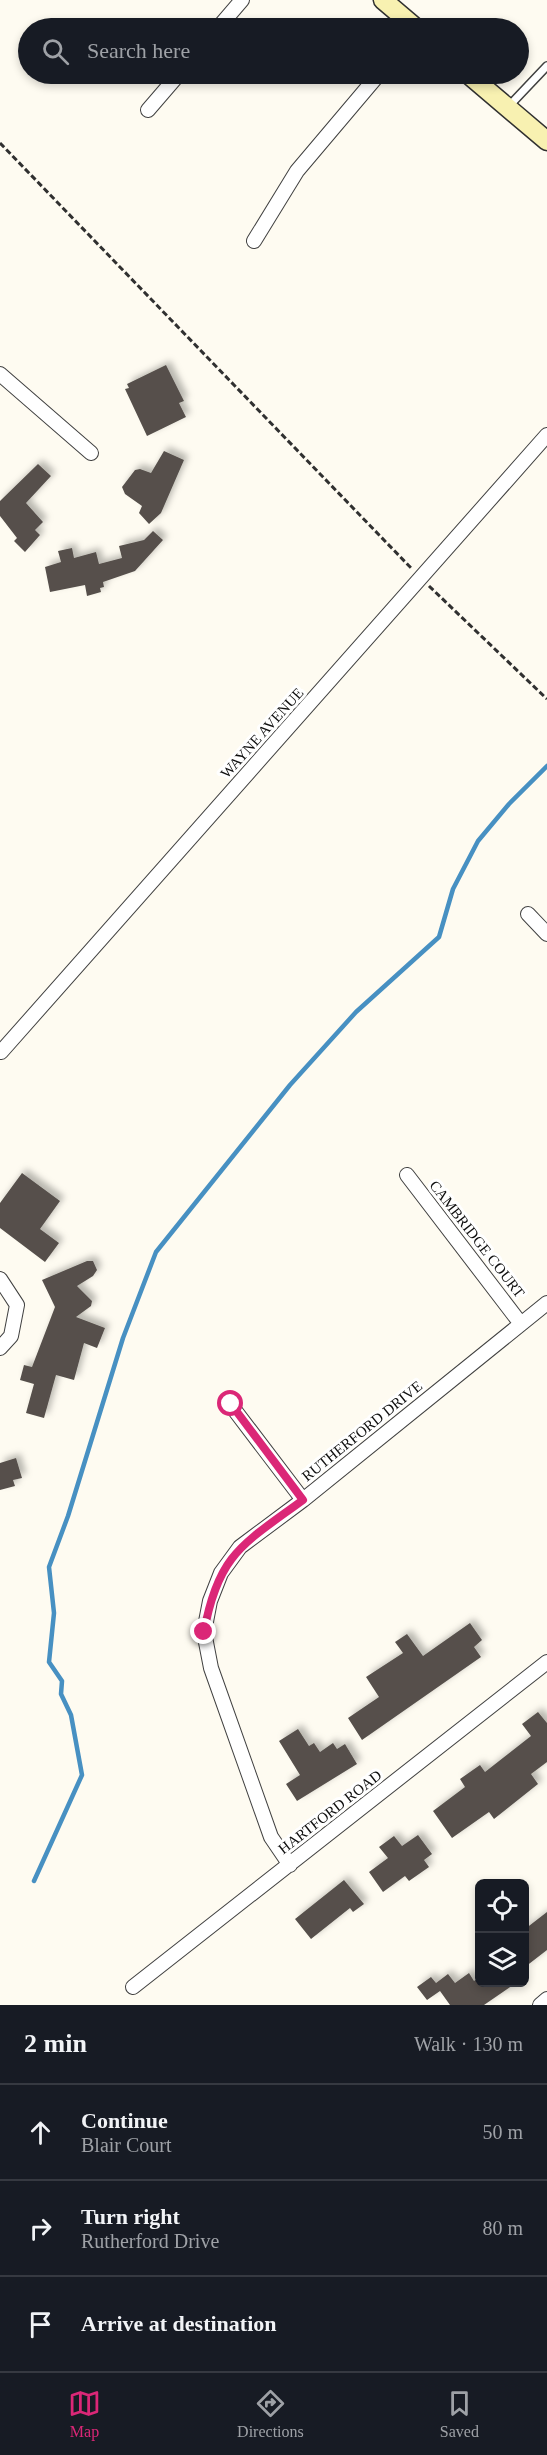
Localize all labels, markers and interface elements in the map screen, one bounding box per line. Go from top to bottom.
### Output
search box [18,18,529,84]
icon: search [39,35,72,68]
text: Search here [87,38,190,63]
street label: WAYNE AVENUE [217,685,307,781]
street label: CAMBRIDGE COURT [426,1177,528,1301]
street label: RUTHERFORD DRIVE [299,1378,425,1484]
route start [217,1390,243,1416]
route end [190,1618,216,1644]
street label: HARTFORD ROAD [275,1767,385,1857]
map controls [475,1879,529,1987]
button: locate [475,1879,529,1933]
button: layers [475,1933,529,1987]
text: 2 min [24,2029,87,2058]
text: Walk · 130 m [414,2033,523,2055]
text: Continue [81,2108,168,2133]
icon: ahead [24,2116,57,2149]
text: 50 m [482,2121,523,2143]
text: Blair Court [81,2134,172,2156]
text: Turn right [81,2204,180,2229]
icon: right [24,2212,57,2245]
text: 80 m [482,2217,523,2239]
text: Rutherford Drive [81,2230,219,2252]
icon: arrive [24,2308,57,2341]
text: Arrive at destination [81,2311,277,2336]
tab: Map [68,2387,101,2441]
tab: Directions [237,2387,304,2441]
tab: Saved [440,2387,479,2441]

